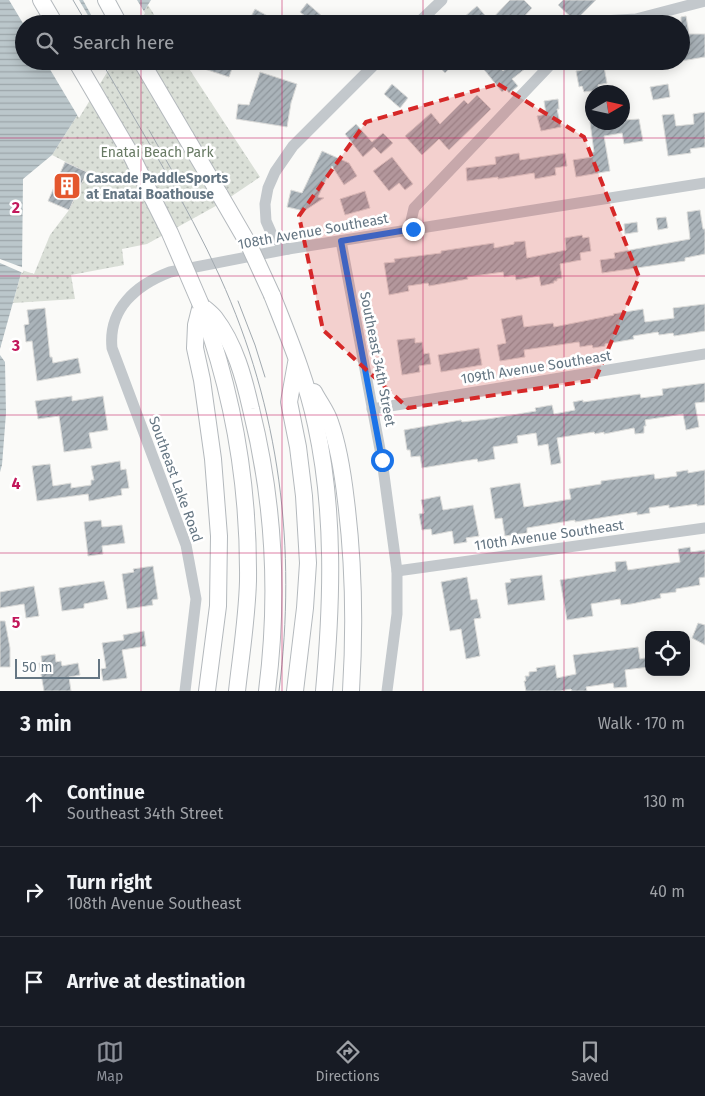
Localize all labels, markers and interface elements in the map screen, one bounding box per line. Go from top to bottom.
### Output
search box [15,15,690,70]
icon: search [33,29,61,57]
text: Search here [73,31,174,54]
north arrow [585,85,630,130]
park label: Enatai Beach Park [100,144,214,161]
place label: Cascade PaddleSports at Enatai Boathouse [86,170,228,203]
building icon: Cascade PaddleSports at Enatai Boathouse [52,171,82,201]
text: 2 [12,198,20,217]
street label: 108th Avenue Southeast [237,210,391,253]
route end [402,218,425,241]
street label: Southeast 34th Street [356,290,399,429]
text: 3 [11,336,20,355]
street label: 109th Avenue Southeast [460,347,613,388]
street label: Southeast Lake Road [145,414,206,544]
route start [371,449,394,472]
text: 4 [11,474,21,493]
street label: 110th Avenue Southeast [473,516,626,554]
text: 5 [12,613,21,632]
map controls [645,631,690,676]
button: locate [645,631,690,676]
scale bar [15,656,100,679]
text: 50 m [22,659,53,676]
text: 3 min [20,711,72,737]
text: Walk · 170 m [598,714,685,733]
text: Continue [67,781,145,804]
icon: ahead [20,788,48,816]
text: 130 m [643,792,685,811]
text: Southeast 34th Street [67,804,223,823]
text: Turn right [67,871,152,894]
icon: right [20,878,48,906]
text: 40 m [650,882,685,901]
text: 108th Avenue Southeast [67,894,241,913]
icon: arrive [20,968,48,996]
text: Arrive at destination [67,970,246,993]
tab: Map [96,1038,124,1085]
tab: Directions [315,1038,380,1085]
tab: Saved [571,1038,609,1085]

